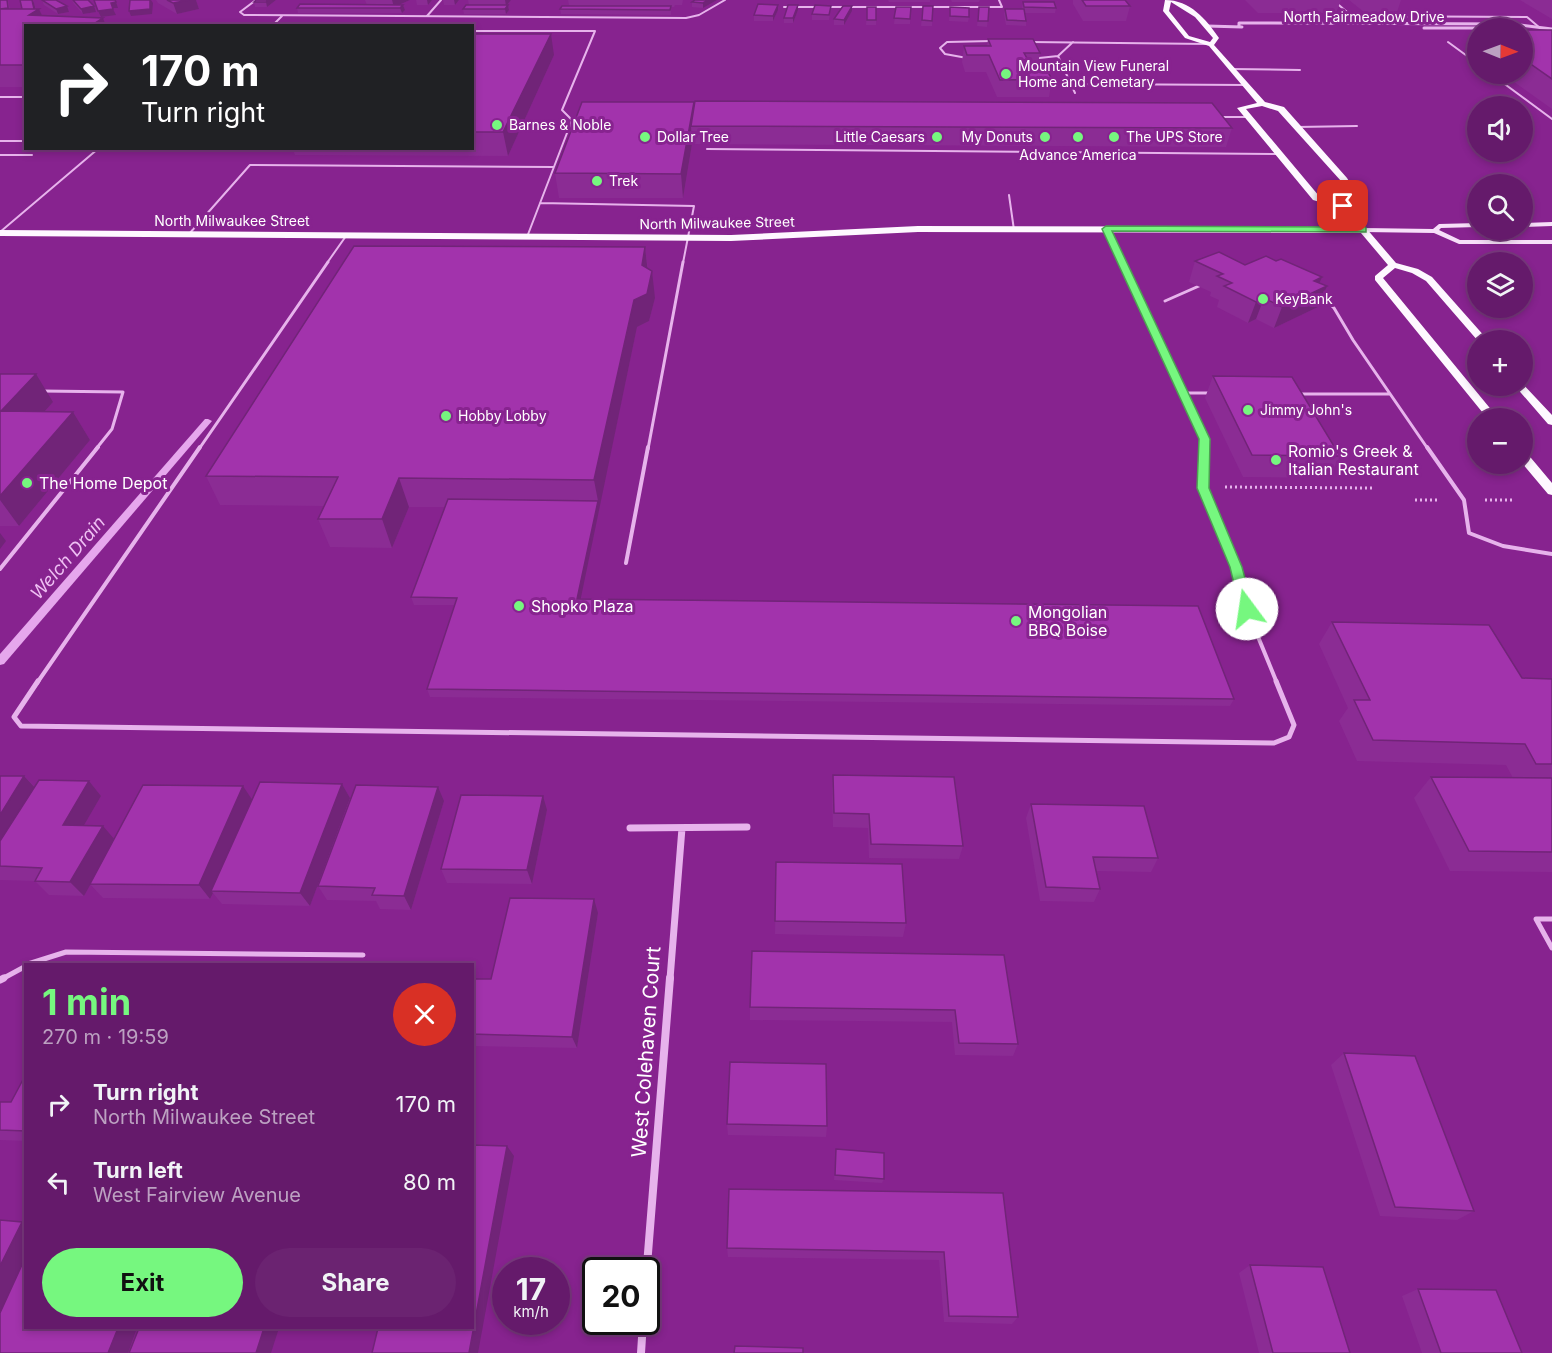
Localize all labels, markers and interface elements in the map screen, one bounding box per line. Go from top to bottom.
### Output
street label: North Fairmeadow Drive [1283,8,1445,25]
north arrow [1467,18,1533,84]
map controls [1467,18,1533,474]
text: 170 m [141,45,259,96]
icon: right [42,48,120,126]
place label: Mountain View Funeral Home and Cemetary [1018,57,1169,90]
marker: Mountain View Funeral Home and Cemetary [999,67,1013,81]
text: Turn right [141,96,265,129]
button: sound [1467,96,1533,162]
place label: Barnes & Noble [509,116,611,133]
marker: Barnes & Noble [490,118,504,132]
place label: Dollar Tree [657,128,729,145]
place label: Little Caesars [835,128,925,145]
place label: My Donuts [962,128,1033,145]
place label: The UPS Store [1126,128,1223,145]
marker: Dollar Tree [638,130,652,144]
marker: Little Caesars [930,130,944,144]
marker: My Donuts [1038,130,1052,144]
marker: Advance America [1071,130,1085,144]
marker: The UPS Store [1107,130,1121,144]
place label: Advance America [1019,146,1137,163]
place label: Trek [609,172,638,189]
marker: Trek [590,174,604,188]
button: search [1467,174,1533,240]
pin [1317,180,1368,231]
icon: arrive [1326,189,1359,222]
street label: North Milwaukee Street [154,212,310,229]
street label: North Milwaukee Street [639,213,795,232]
button: layers [1467,252,1533,318]
place label: KeyBank [1275,290,1333,307]
marker: KeyBank [1256,292,1270,306]
button: + [1467,330,1533,396]
place label: Jimmy John's [1260,401,1352,418]
marker: Jimmy John's [1241,403,1255,417]
place label: Hobby Lobby [458,407,547,424]
button: − [1467,408,1533,474]
marker: Hobby Lobby [439,409,453,423]
place label: Romio's Greek & Italian Restaurant [1288,441,1419,479]
marker: Romio's Greek & Italian Restaurant [1269,453,1283,467]
place label: The Home Depot [39,473,167,493]
marker: The Home Depot [20,476,34,490]
water label: Welch Drain [26,512,109,603]
position arrow [1215,577,1279,641]
place label: Shopko Plaza [531,596,634,616]
marker: Shopko Plaza [512,599,526,613]
place label: Mongolian BBQ Boise [1028,602,1107,640]
marker: Mongolian BBQ Boise [1009,614,1023,628]
street label: West Colehaven Court [627,945,665,1158]
text: 1 min [42,980,131,1024]
button: close [393,983,456,1046]
text: 270 m · 19:59 [42,1025,169,1049]
text: Turn right [93,1079,199,1105]
icon: right [42,1088,75,1121]
text: 170 m [396,1091,456,1117]
text: North Milwaukee Street [93,1105,315,1129]
text: Turn left [93,1157,183,1183]
icon: left [42,1166,75,1199]
text: 80 m [403,1169,456,1195]
text: West Fairview Avenue [93,1183,301,1207]
button: Exit [42,1248,243,1317]
button: Share [255,1248,456,1317]
speed limit sign: 20 [582,1257,660,1335]
text: 17 [516,1271,546,1307]
text: km/h [513,1302,549,1321]

